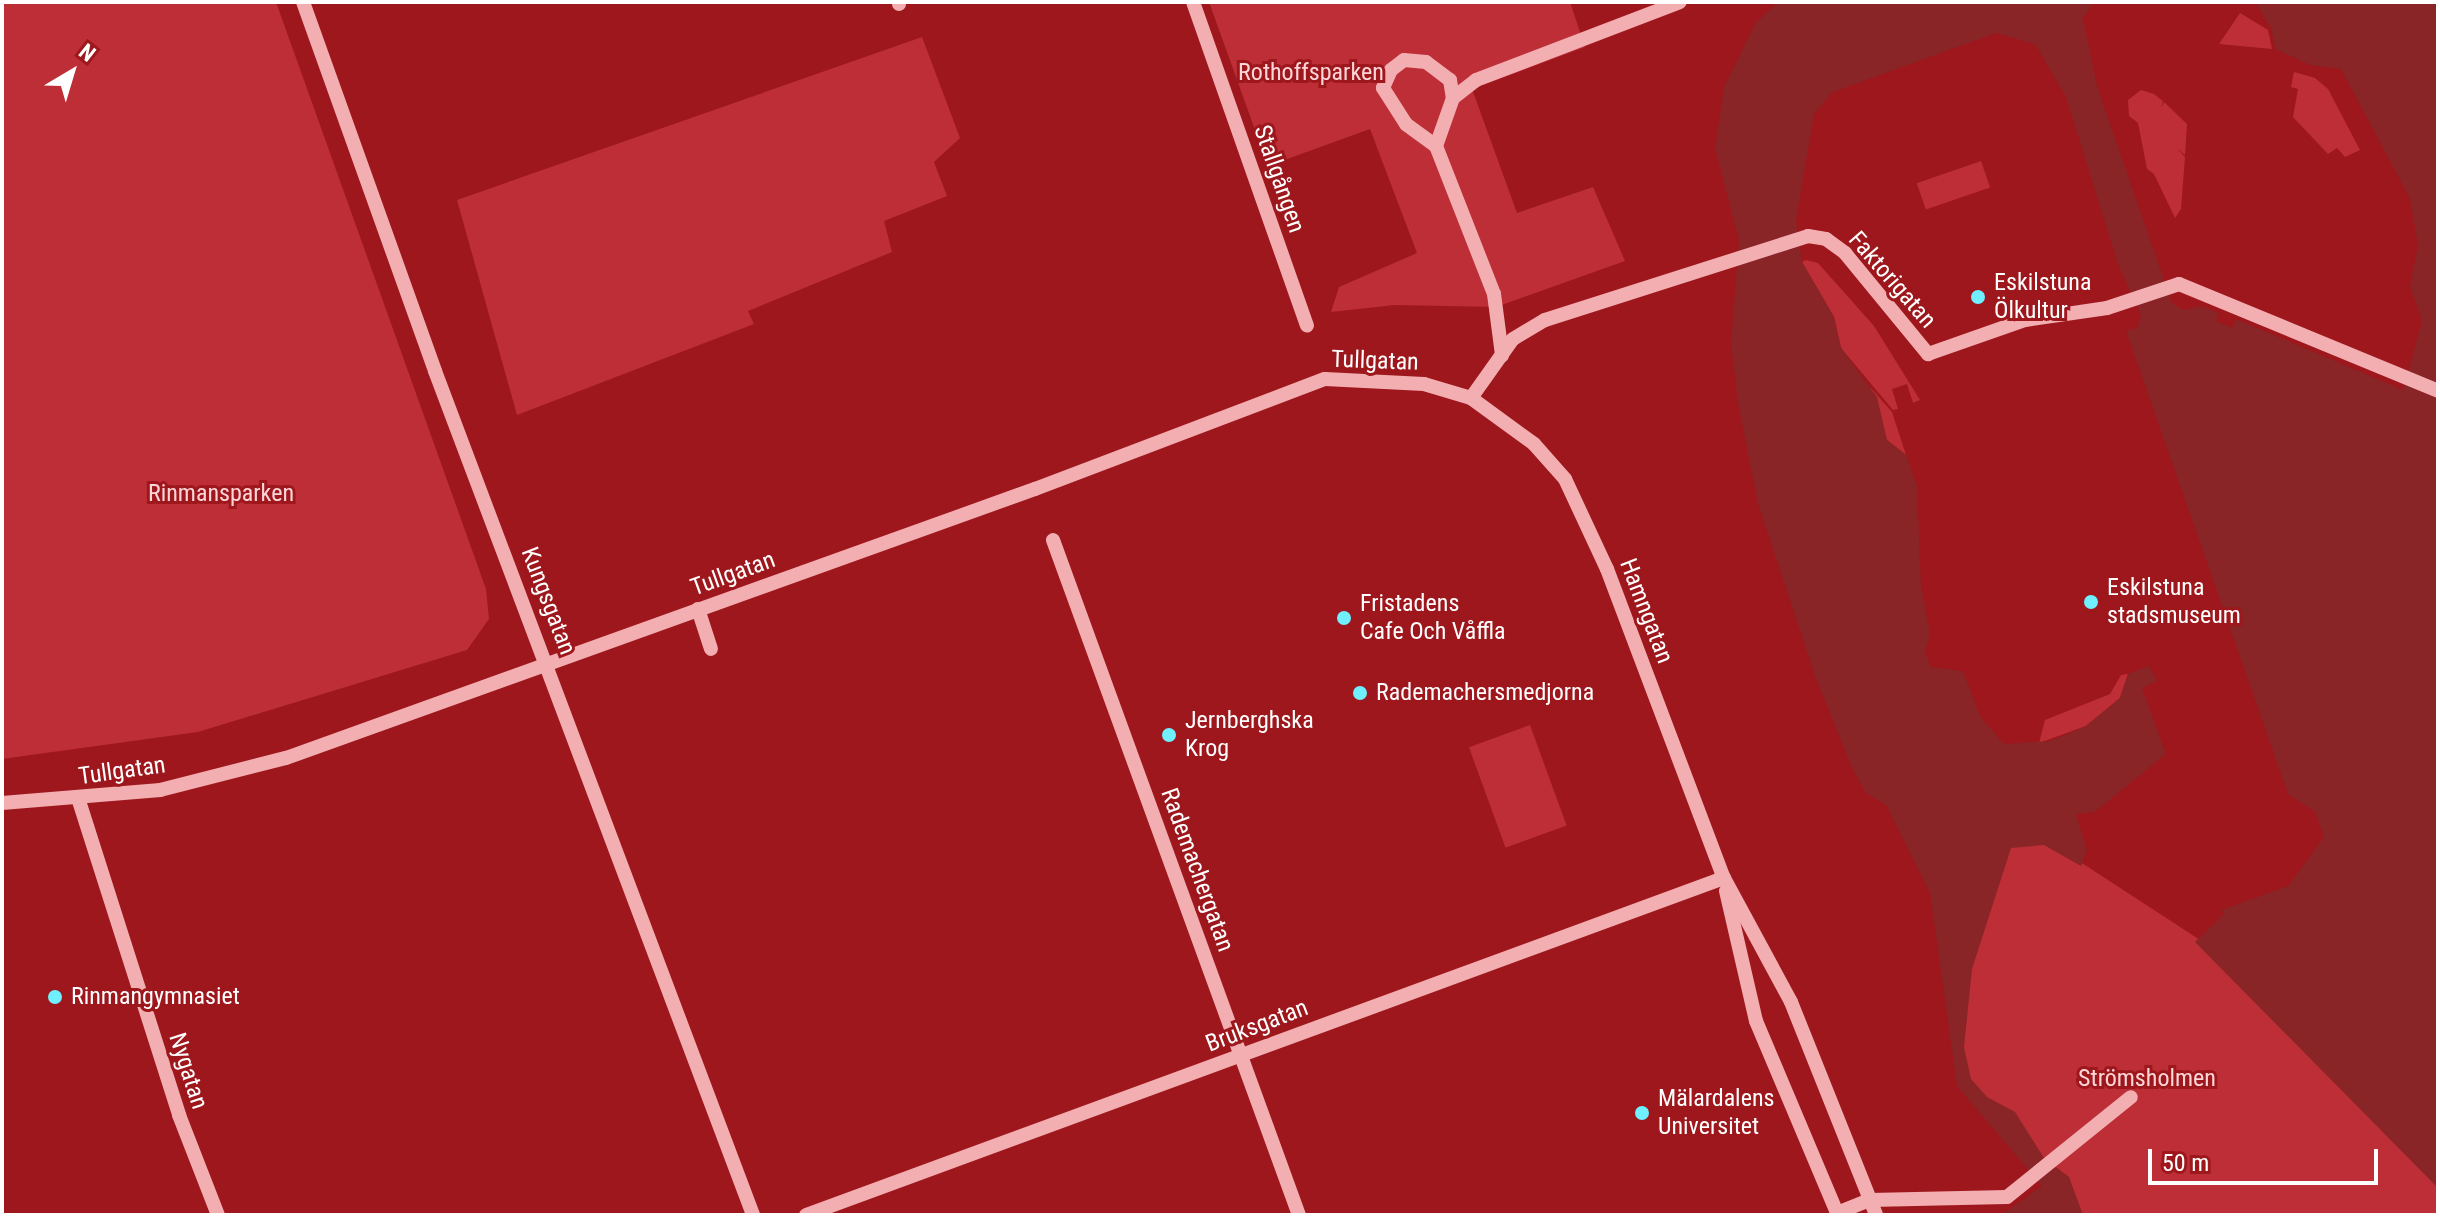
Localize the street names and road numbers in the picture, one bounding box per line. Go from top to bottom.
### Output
street label: Stallgången [1247,121,1311,237]
street label: Faktorigatan [1842,226,1942,334]
street label: Tullgatan [1331,345,1419,377]
street label: Kungsgatan [514,543,582,659]
street label: Tullgatan [687,545,779,603]
street label: Hamngatan [1613,555,1679,667]
street label: Tullgatan [77,751,167,791]
street label: Rademachergatan [1154,784,1240,956]
street label: Bruksgatan [1202,993,1312,1059]
street label: Nygatan [162,1029,214,1113]

